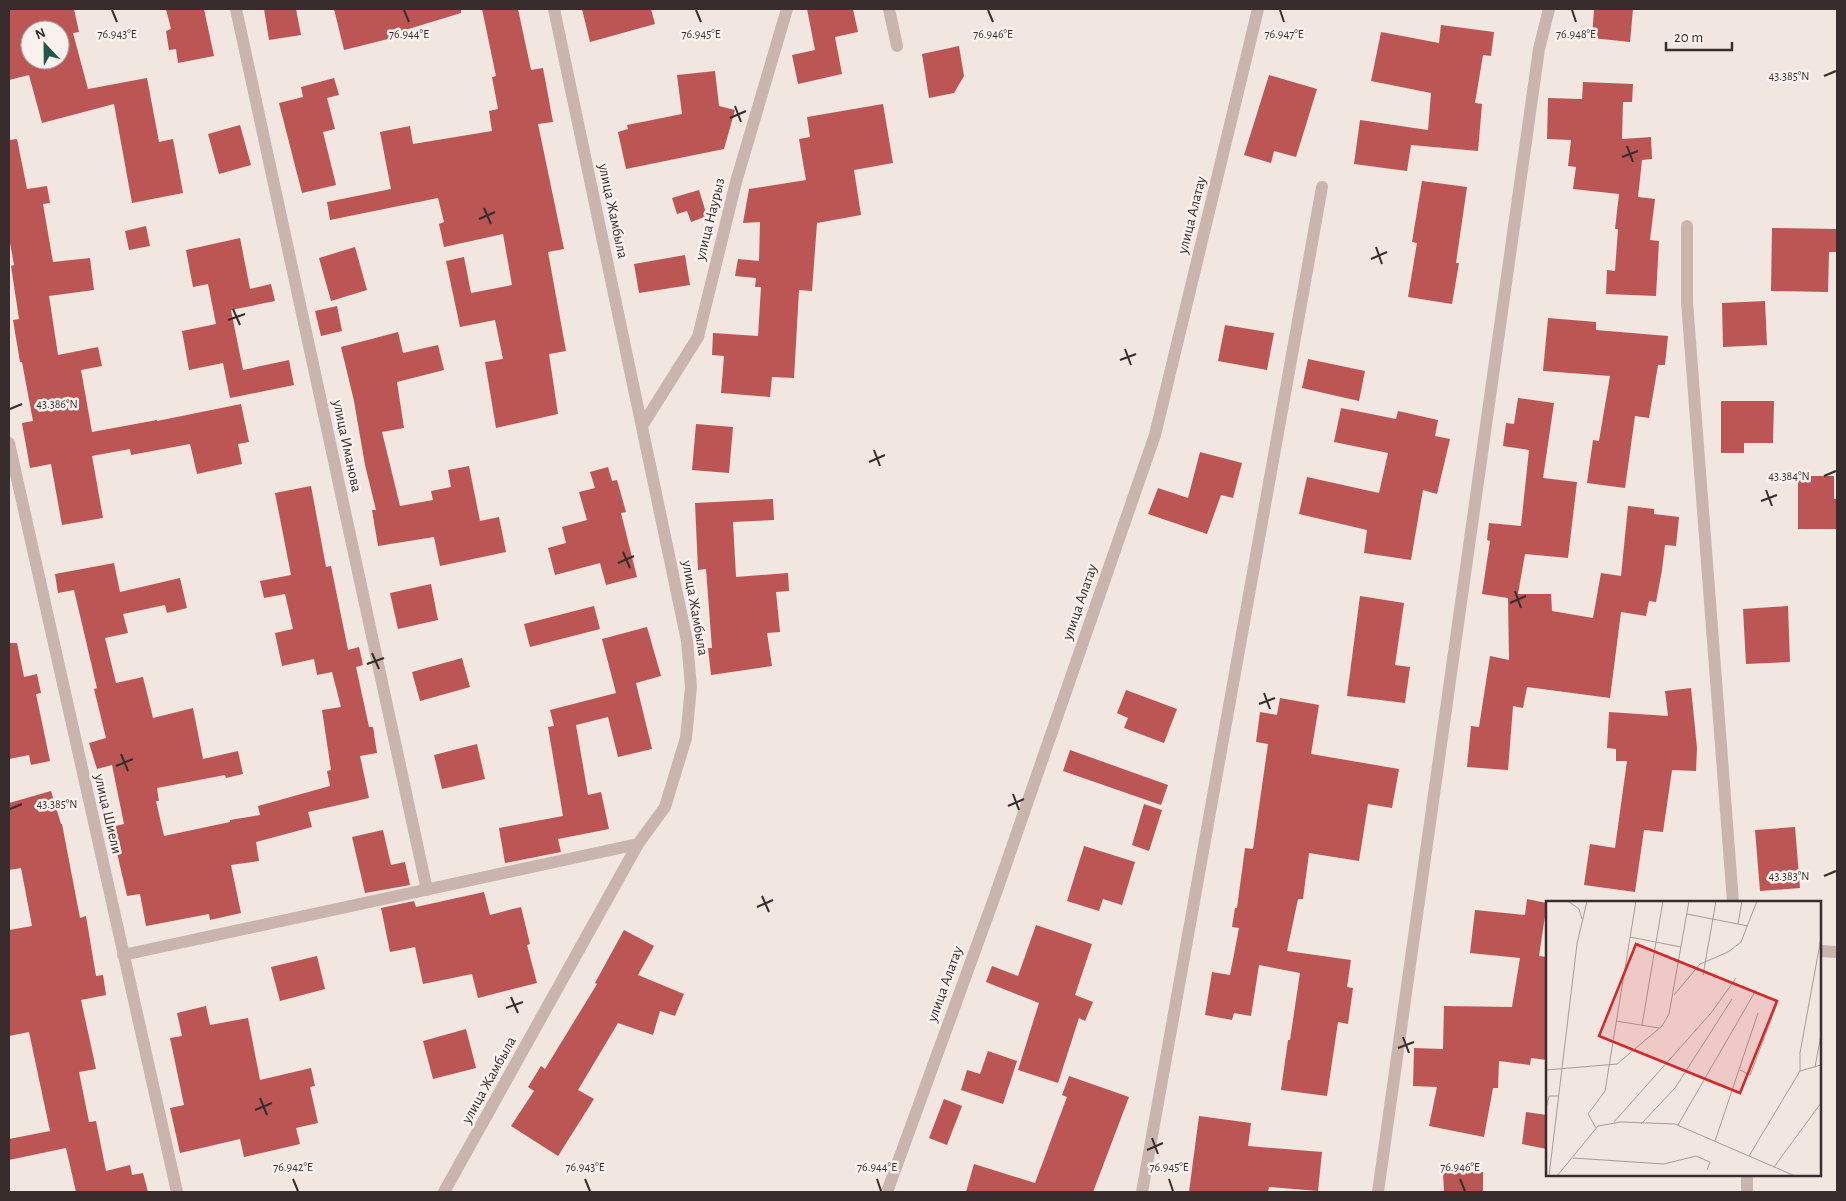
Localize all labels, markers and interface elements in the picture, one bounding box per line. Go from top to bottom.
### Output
north arrow [20,20,70,70]
scale bar [1666,20,1732,52]
text: N [33,26,48,42]
text: 76.943°E [97,28,137,40]
text: 76.944°E [389,28,429,40]
text: 76.945°E [681,28,721,40]
text: 76.946°E [973,28,1013,40]
text: 76.947°E [1264,28,1304,40]
text: 76.948°E [1556,28,1596,40]
text: 20 m [1674,30,1703,45]
text: 43.385°N [1769,70,1809,82]
street label: улица Жамбыла [595,161,630,260]
street label: улица Алатау [1175,174,1209,256]
street label: улица Наурыз [692,176,727,263]
text: 43.386°N [36,398,78,410]
street label: улица Иманова [330,398,364,493]
text: 43.384°N [1768,470,1810,482]
street label: улица Жамбыла [679,558,711,657]
street label: улица Алатау [1060,562,1100,643]
street label: улица Шиели [91,772,124,855]
text: 43.385°N [37,798,77,810]
text: 43.383°N [1769,870,1809,882]
inset map [1546,901,1821,1176]
street label: улица Алатау [924,944,966,1025]
street label: улица Жамбыла [459,1034,519,1127]
text: 76.942°E [273,1161,313,1173]
text: 76.943°E [565,1161,605,1173]
text: 76.944°E [857,1161,897,1173]
text: 76.945°E [1149,1161,1189,1173]
text: 76.946°E [1440,1161,1480,1173]

